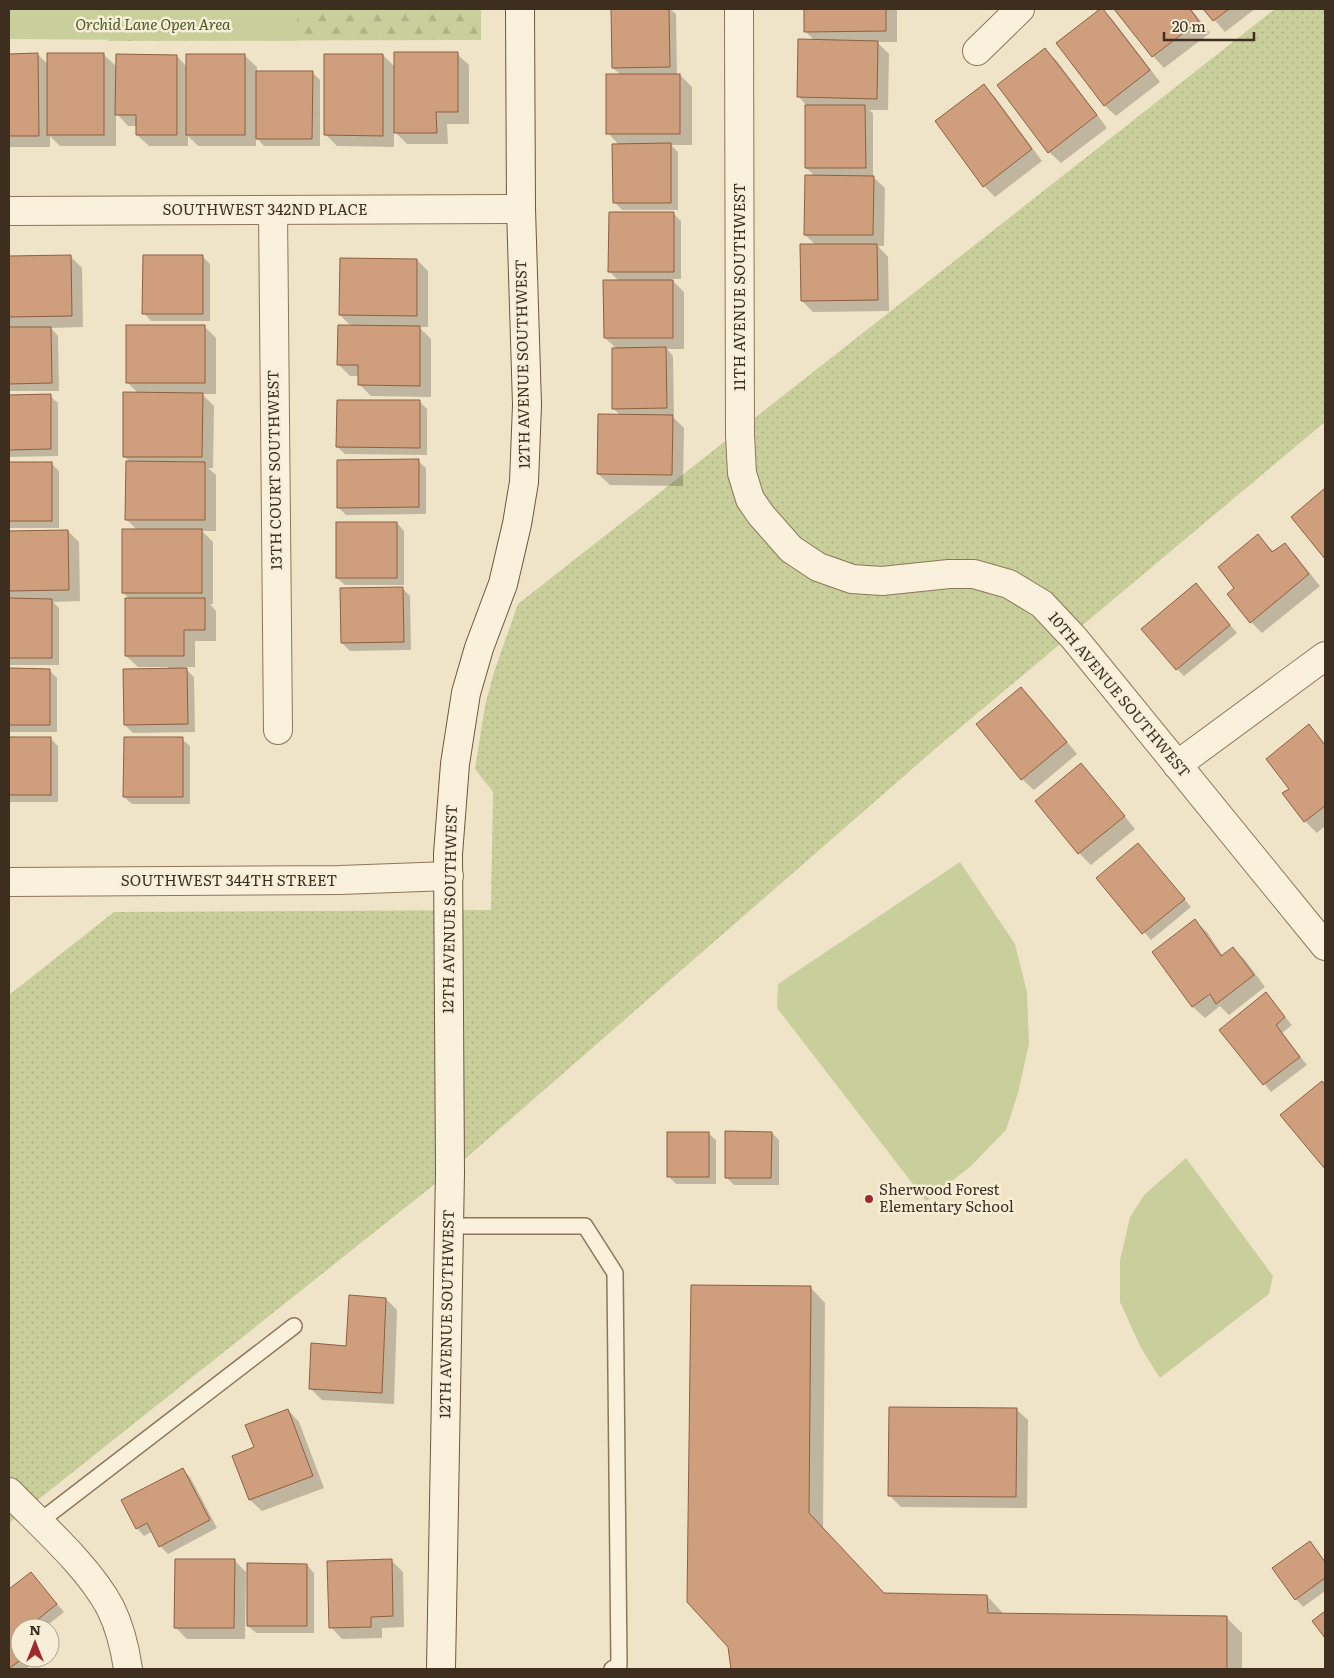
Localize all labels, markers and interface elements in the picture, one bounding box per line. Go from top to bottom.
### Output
scale bar [1164,10,1254,42]
park label: Orchid Lane Open Area [75,12,231,35]
text: 20 m [1172,14,1206,37]
street label: 11TH AVENUE SOUTHWEST [727,183,750,391]
street label: SOUTHWEST 342ND PLACE [162,197,368,220]
street label: 12TH AVENUE SOUTHWEST [508,259,535,469]
street label: 13TH COURT SOUTHWEST [260,370,287,570]
street label: 10TH AVENUE SOUTHWEST [1044,606,1197,782]
street label: 12TH AVENUE SOUTHWEST [435,804,462,1014]
street label: SOUTHWEST 344TH STREET [121,868,337,891]
place label: Sherwood Forest Elementary School [879,1177,1014,1217]
marker: Sherwood Forest Elementary School [863,1193,875,1205]
street label: 12TH AVENUE SOUTHWEST [432,1209,459,1419]
north arrow [10,1618,60,1668]
text: N [29,1619,41,1639]

